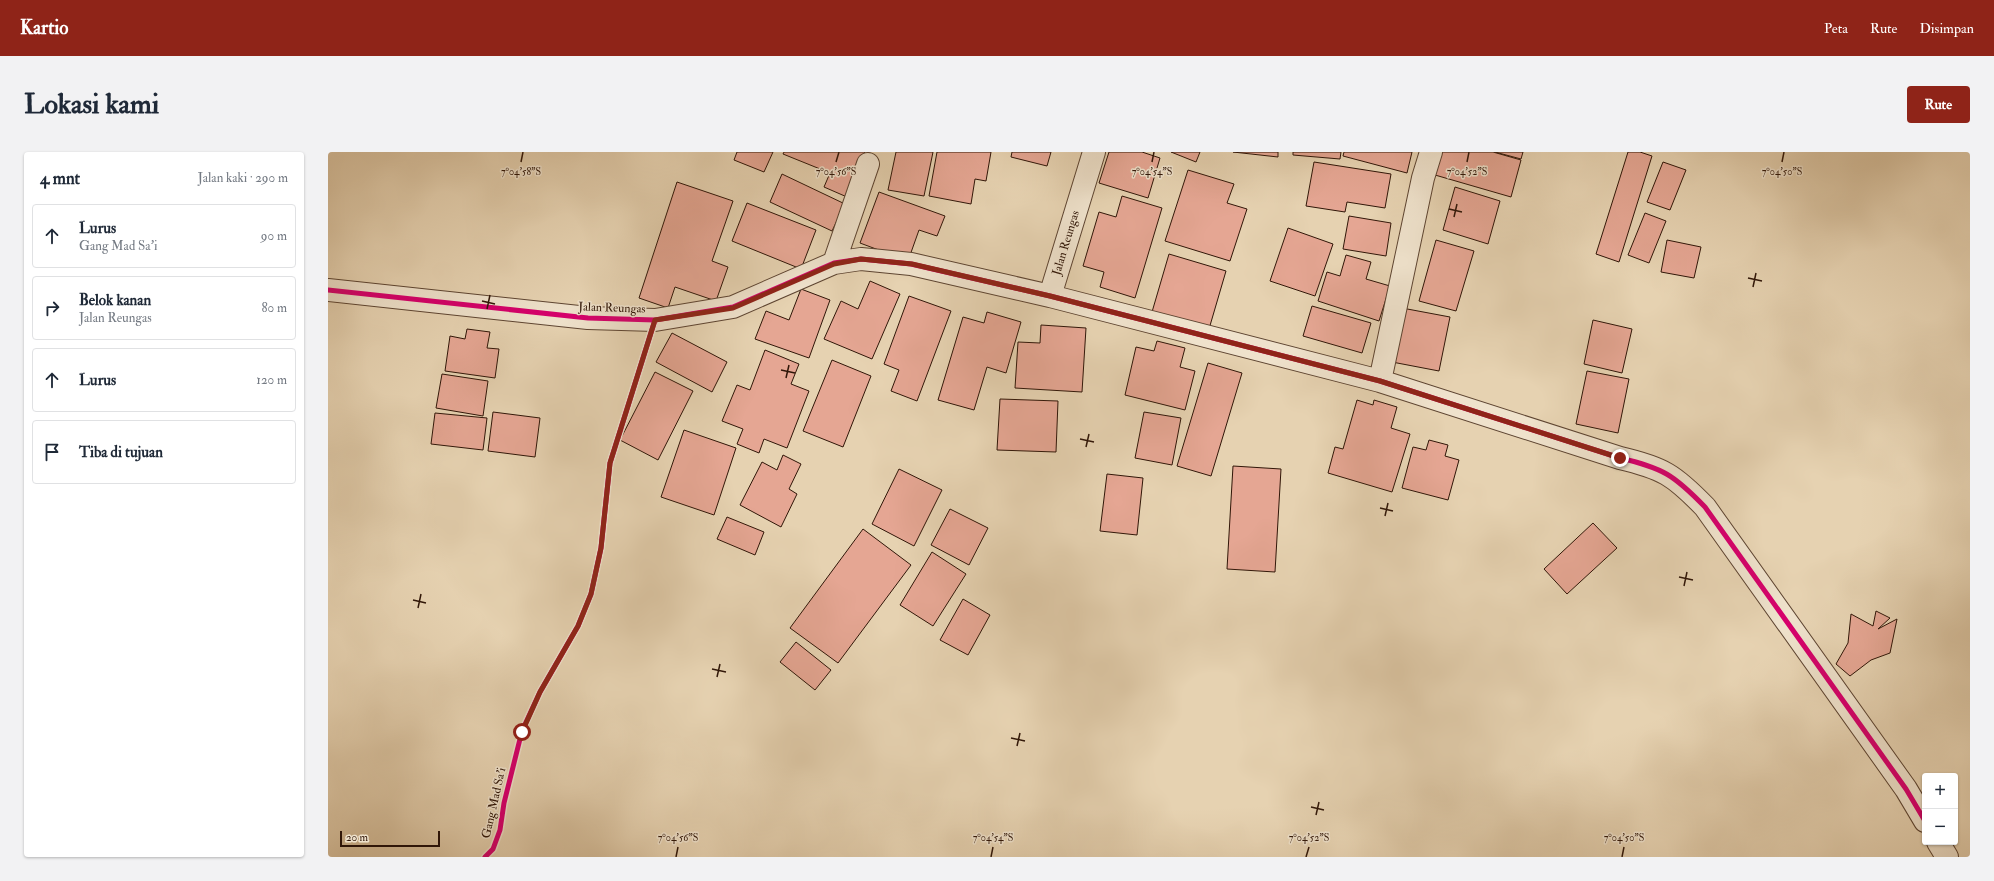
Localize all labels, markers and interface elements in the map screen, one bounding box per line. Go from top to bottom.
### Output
text: Kartio [20,16,68,40]
text: Peta [1824,20,1848,37]
text: Rute [1870,20,1897,37]
text: Disimpan [1919,20,1974,37]
button: Rute [1907,86,1970,123]
text: Lokasi kami [24,87,159,122]
text: 7°04'58"S [501,166,541,178]
text: 7°04'56"S [816,166,856,178]
text: 7°04'54"S [1132,166,1172,178]
text: 7°04'52"S [1447,166,1487,178]
text: 7°04'50"S [1762,166,1802,178]
text: 4 mnt [40,168,80,189]
text: Jalan kaki · 290 m [198,170,288,186]
street label: Jalan Reungas [1049,209,1083,278]
text: Lurus [79,219,116,238]
icon: ahead [41,225,63,247]
text: 90 m [261,228,287,244]
text: Gang Mad Sa'i [79,238,157,254]
text: Belok kanan [79,291,151,310]
icon: right [41,297,63,319]
street label: Jalan Reungas [577,299,646,317]
text: 80 m [261,300,287,316]
text: Jalan Reungas [79,310,152,326]
icon: ahead [41,369,63,391]
text: Lurus [79,371,116,390]
text: 120 m [256,372,287,388]
icon: arrive [41,441,63,463]
text: Tiba di tujuan [79,443,163,462]
route end [1611,449,1629,467]
route start [513,723,531,741]
street label: Gang Mad Sa'i [479,766,509,840]
map controls [1922,773,1958,845]
button: + [1922,773,1958,809]
button: − [1922,809,1958,845]
scale bar [340,829,440,848]
text: 20 m [346,831,368,844]
text: 7°04'56"S [658,832,698,844]
text: 7°04'54"S [973,832,1013,844]
text: 7°04'52"S [1289,832,1329,844]
text: 7°04'50"S [1604,832,1644,844]

